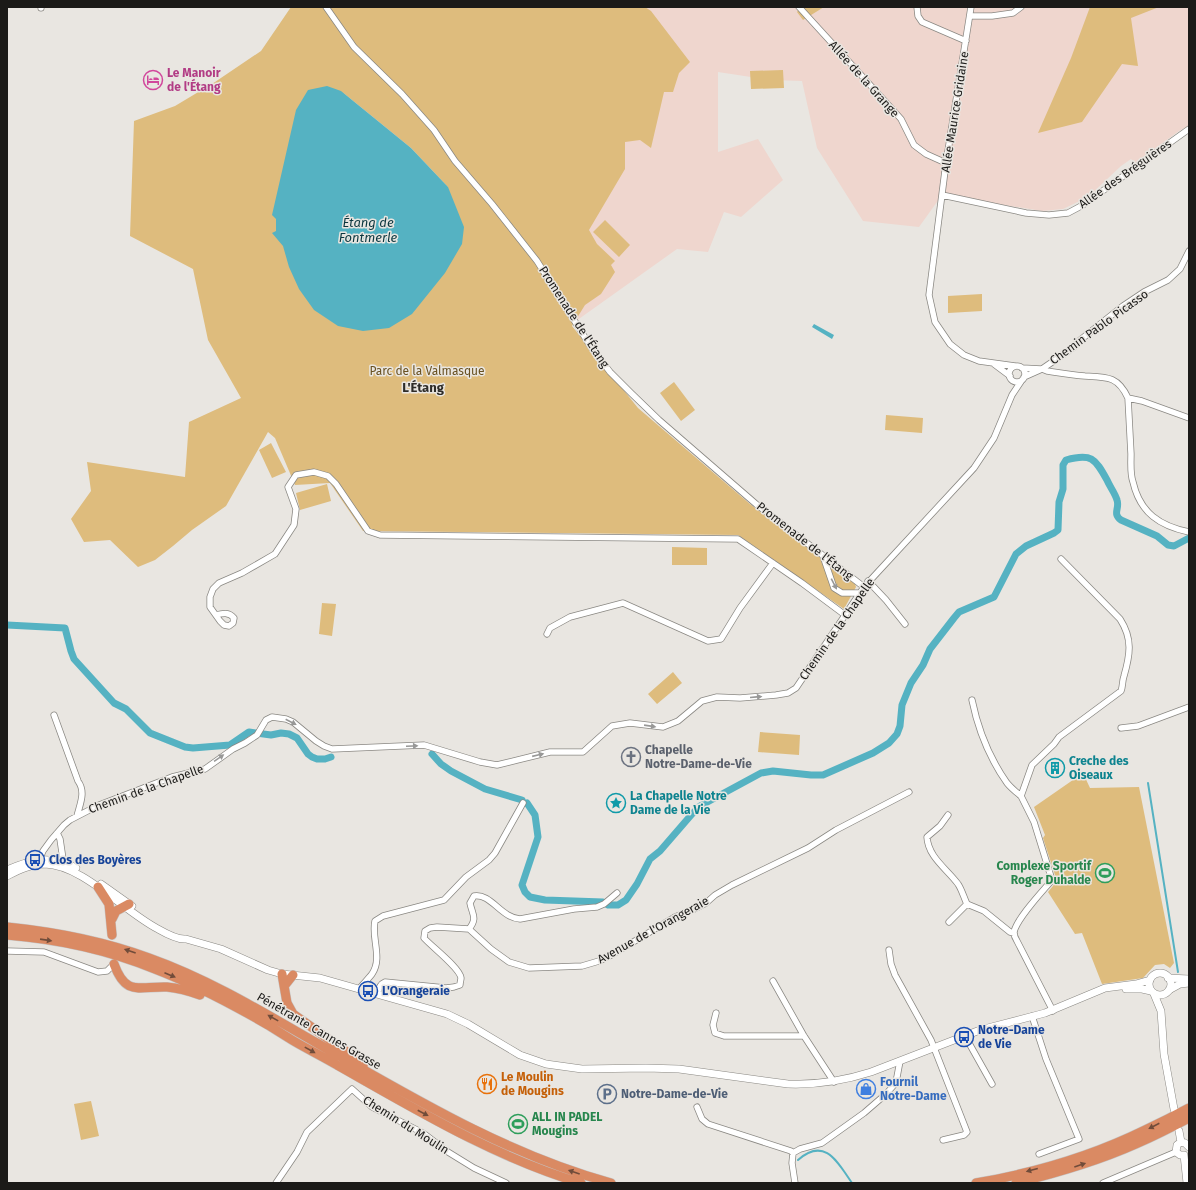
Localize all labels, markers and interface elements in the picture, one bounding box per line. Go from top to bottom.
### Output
street label: Allée de la Grange [826,38,902,120]
street label: Allée Maurice Gridaine [939,50,971,174]
place label: Le Manoir de l'Étang [167,66,221,94]
hotel icon: Le Manoir de l'Étang [142,69,164,91]
street label: Allée des Bréguières [1076,136,1174,211]
water label: Étang de Fontmerle [339,215,398,245]
street label: Promenade de l'Étang [536,263,613,371]
street label: Chemin Pablo Picasso [1047,287,1151,367]
park label: Parc de la Valmasque [369,364,485,378]
district label: L'Étang [402,379,445,395]
street label: Promenade de l'Étang [754,498,857,583]
street label: Chemin de la Chapelle [796,575,878,683]
one-way arrow [830,578,837,590]
one-way arrow [750,693,762,700]
one-way arrow [285,718,297,725]
one-way arrow [644,723,656,729]
one-way arrow [406,742,418,749]
place label: Chapelle Notre-Dame-de-Vie [645,743,752,771]
church icon: Chapelle Notre-Dame-de-Vie [620,746,642,768]
one-way arrow [532,752,544,758]
place label: Creche des Oiseaux [1069,754,1129,782]
one-way arrow [214,755,225,762]
building icon: Creche des Oiseaux [1044,757,1066,779]
street label: Chemin de la Chapelle [87,762,205,816]
place label: La Chapelle Notre Dame de la Vie [630,789,727,817]
place icon: La Chapelle Notre Dame de la Vie [605,792,627,814]
bus stop icon: Clos des Boyères [24,849,46,871]
place label: Clos des Boyères [49,853,142,867]
place label: Complexe Sportif Roger Duhalde [996,859,1093,887]
sports icon: Complexe Sportif Roger Duhalde [1094,862,1116,884]
street label: Avenue de l'Orangeraie [595,894,711,966]
one-way arrow [40,937,52,943]
one-way arrow [124,948,136,954]
one-way arrow [165,973,177,979]
bus stop icon: L'Orangeraie [357,980,379,1002]
place label: L'Orangeraie [382,984,450,998]
street label: Pénétrante Cannes Grasse [254,990,384,1072]
one-way arrow [267,1015,279,1021]
place label: Notre-Dame de Vie [978,1023,1045,1051]
bus stop icon: Notre-Dame de Vie [953,1026,975,1048]
one-way arrow [304,1046,315,1053]
place label: Le Moulin de Mougins [501,1070,564,1098]
restaurant icon: Le Moulin de Mougins [476,1073,498,1095]
place label: Fournil Notre-Dame [880,1075,947,1103]
shop icon: Fournil Notre-Dame [855,1078,877,1100]
parking icon: Notre-Dame-de-Vie [596,1083,618,1105]
place label: Notre-Dame-de-Vie [621,1087,728,1101]
street label: Chemin du Moulin [360,1093,452,1157]
one-way arrow [417,1110,429,1117]
place label: ALL IN PADEL Mougins [531,1110,602,1138]
sports icon: ALL IN PADEL Mougins [507,1113,529,1135]
one-way arrow [1148,1123,1160,1129]
one-way arrow [1075,1162,1087,1168]
one-way arrow [1026,1167,1038,1173]
one-way arrow [567,1168,579,1174]

